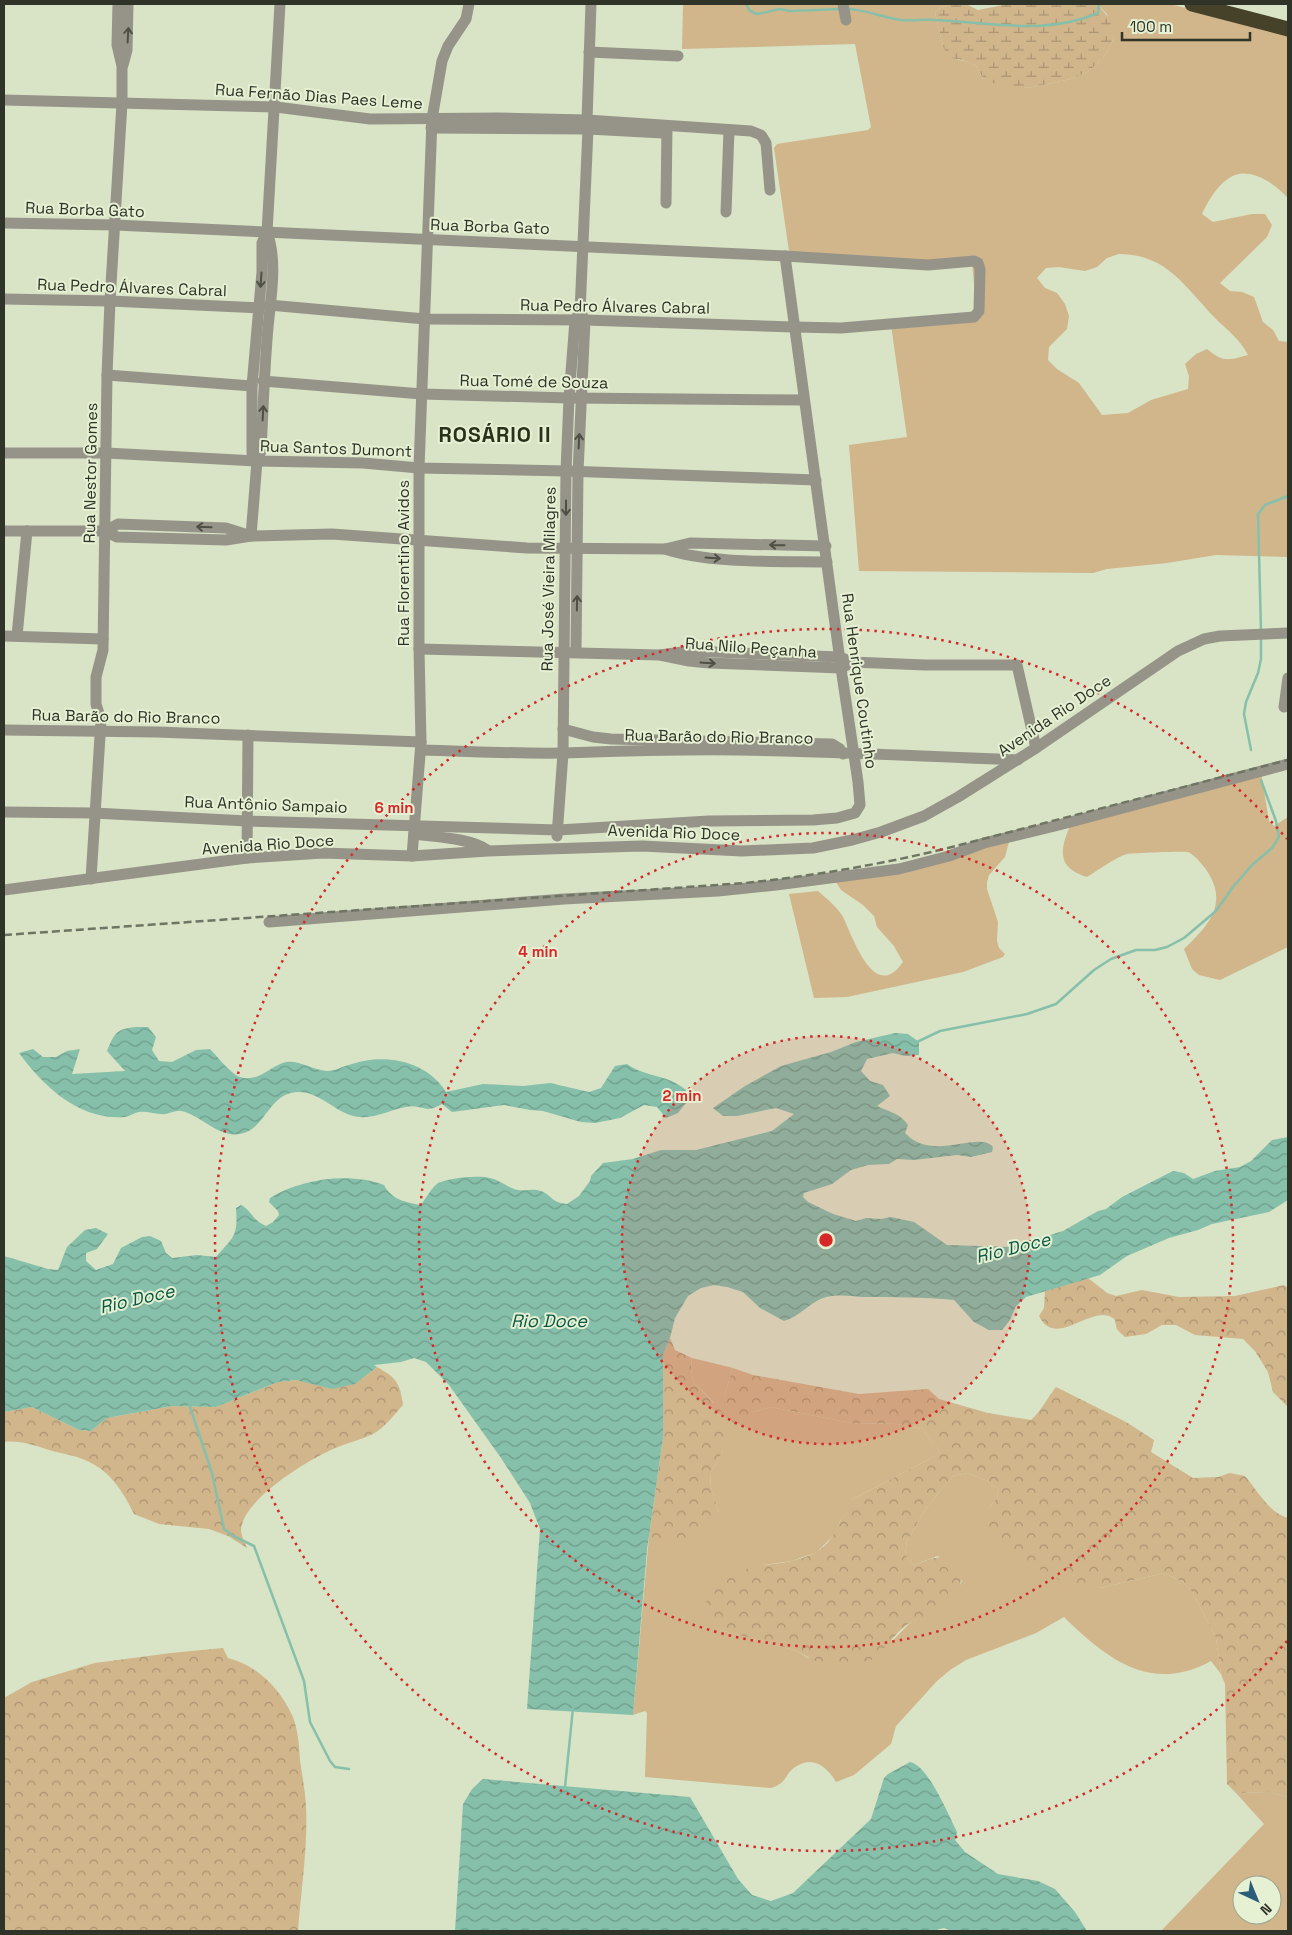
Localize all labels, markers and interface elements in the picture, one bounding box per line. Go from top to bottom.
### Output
scale bar [1122,10,1250,42]
text: 100 m [1130,17,1172,36]
one-way arrow [123,28,132,44]
street label: Rua Fernão Dias Paes Leme [214,79,423,114]
street label: Rua Borba Gato [25,197,145,222]
street label: Rua Borba Gato [430,214,550,239]
one-way arrow [257,271,266,287]
street label: Rua Pedro Álvares Cabral [37,274,227,301]
street label: Rua Pedro Álvares Cabral [520,294,710,319]
street label: Rua Tomé de Souza [459,370,609,393]
street label: Rua Nestor Gomes [79,402,102,544]
one-way arrow [258,405,267,421]
district label: ROSÁRIO II [439,421,551,448]
one-way arrow [574,433,584,450]
street label: Rua Santos Dumont [260,435,412,462]
street label: Rua Florentino Avidos [393,480,414,646]
street label: Rua José Vieira Milagres [536,486,561,672]
one-way arrow [561,500,571,516]
one-way arrow [196,522,212,532]
one-way arrow [769,540,786,550]
one-way arrow [705,553,721,562]
street label: Rua Henrique Coutinho [837,592,882,770]
one-way arrow [572,596,582,612]
street label: Rua Nilo Peçanha [684,632,818,663]
one-way arrow [700,658,716,667]
street label: Avenida Rio Doce [993,670,1115,761]
street label: Rua Barão do Rio Branco [31,704,221,729]
street label: Rua Barão do Rio Branco [624,724,814,749]
street label: Rua Antônio Sampaio [184,791,348,818]
text: 6 min [374,798,414,817]
street label: Avenida Rio Doce [607,820,741,845]
street label: Avenida Rio Doce [201,829,335,860]
text: 4 min [518,942,558,961]
text: 2 min [663,1086,701,1105]
water label: Rio Doce [973,1227,1054,1268]
centre of rings [817,1231,835,1249]
water label: Rio Doce [97,1278,178,1318]
water label: Rio Doce [511,1309,588,1332]
north arrow [1232,1875,1282,1925]
text: N [1256,1900,1276,1919]

